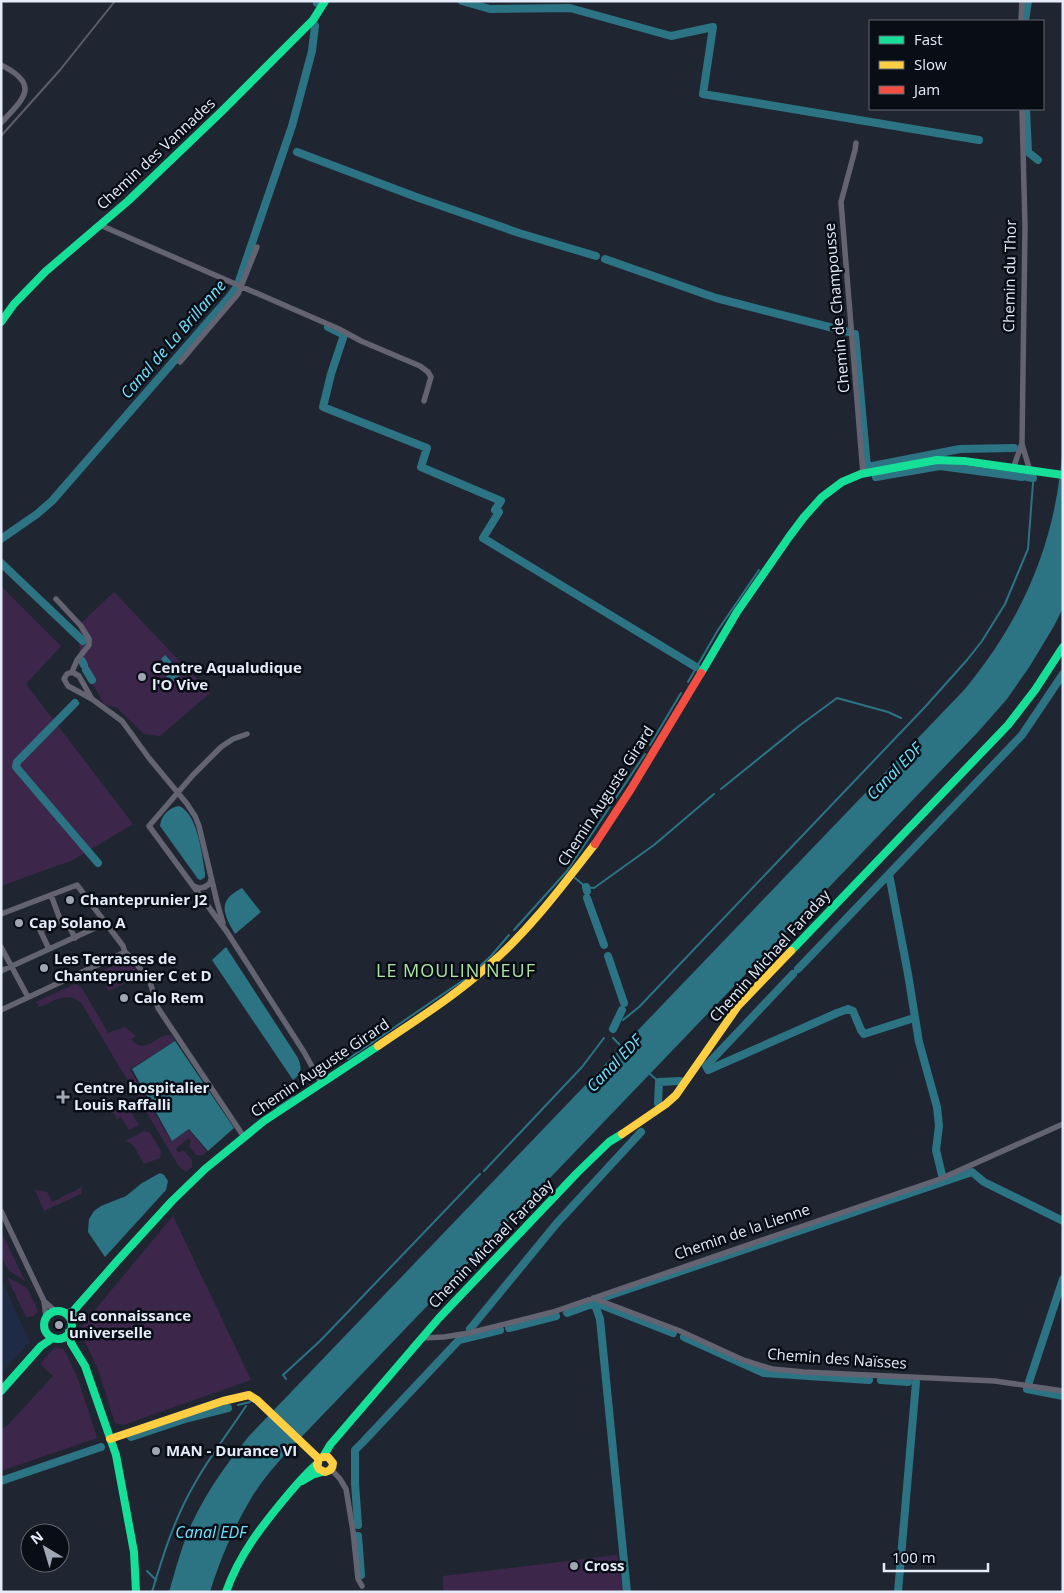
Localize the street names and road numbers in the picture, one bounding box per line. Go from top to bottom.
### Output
street label: Chemin des Vannades [92,93,219,214]
street label: Chemin du Thor [998,219,1020,333]
street label: Chemin de Champousse [819,222,853,394]
street label: Chemin Auguste Girard [552,722,658,869]
street label: Chemin Michael Faraday [704,885,834,1026]
street label: Chemin Auguste Girard [246,1013,393,1121]
street label: Chemin Michael Faraday [424,1174,557,1312]
street label: Chemin de la Lienne [671,1198,812,1264]
street label: Chemin des Naïsses [767,1343,907,1373]

